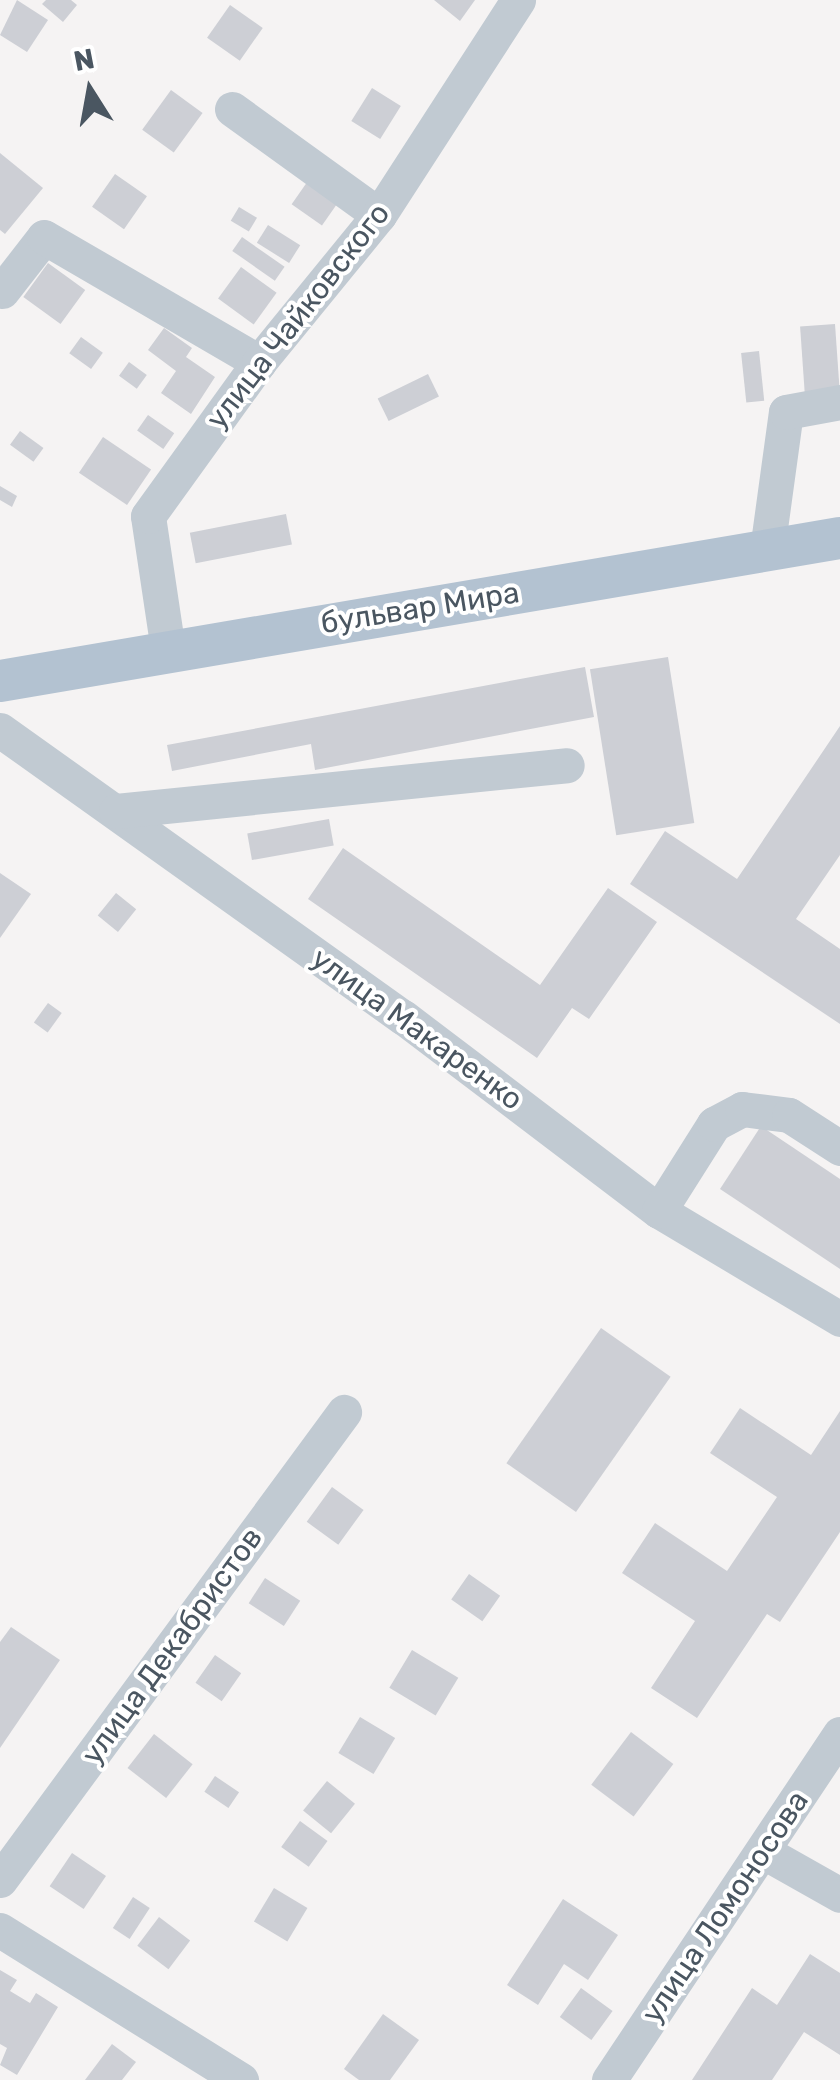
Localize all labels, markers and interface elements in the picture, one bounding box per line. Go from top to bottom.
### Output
north arrow [40,40,140,140]
text: N [71,42,97,78]
street label: улица Чайковского [199,196,397,436]
street label: бульвар Мира [318,575,522,641]
street label: улица Макаренко [304,940,530,1118]
street label: улица Декабристов [74,1521,270,1771]
street label: улица Ломоносова [634,1784,816,2030]

